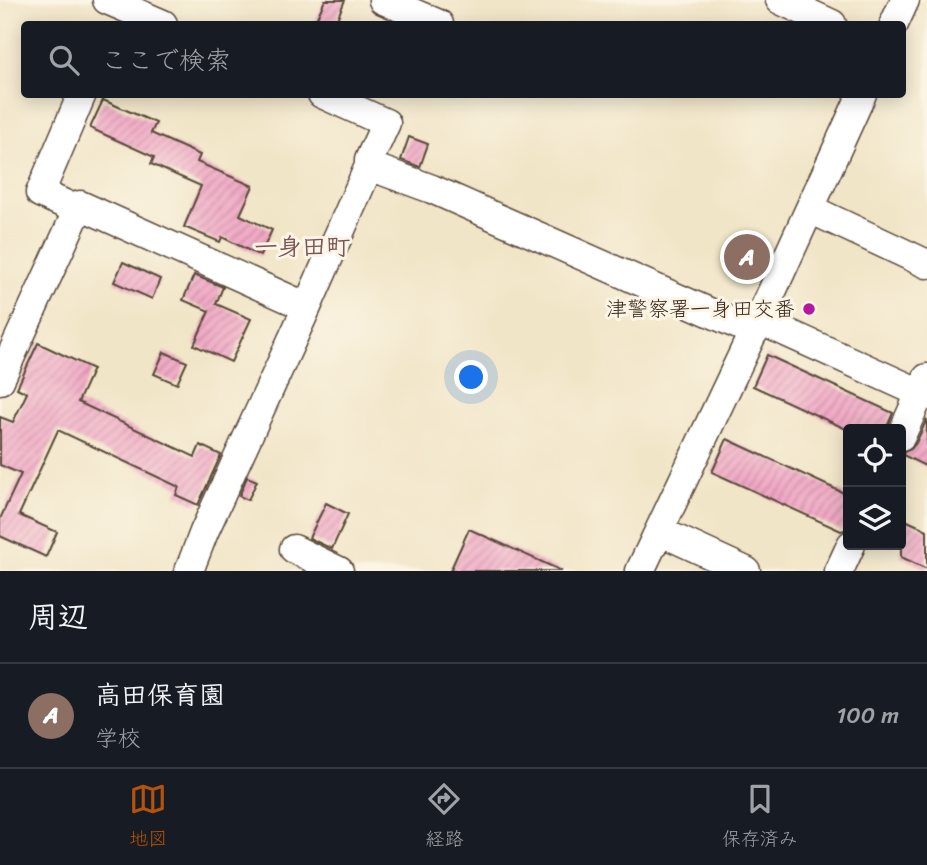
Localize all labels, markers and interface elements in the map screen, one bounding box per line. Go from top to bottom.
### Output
search box [21,21,906,98]
text: ここで検索 [101,37,231,83]
icon: search [45,41,83,79]
district label: 一身田町 [254,226,350,268]
pin: A [724,231,770,283]
place label: 津警察署一身田交番 [606,290,795,328]
marker: 津警察署一身田交番 [801,301,817,317]
your location [454,360,488,394]
map controls [843,424,906,550]
button: locate [843,424,906,487]
button: layers [843,487,906,550]
text: 周辺 [28,590,88,644]
text: 高田保育園 [95,672,225,718]
text: A [43,695,59,736]
text: 100 m [836,695,899,736]
text: 学校 [95,718,141,759]
tab: 地図 [129,780,167,855]
tab: 経路 [425,780,464,855]
tab: 保存済み [722,780,798,855]

